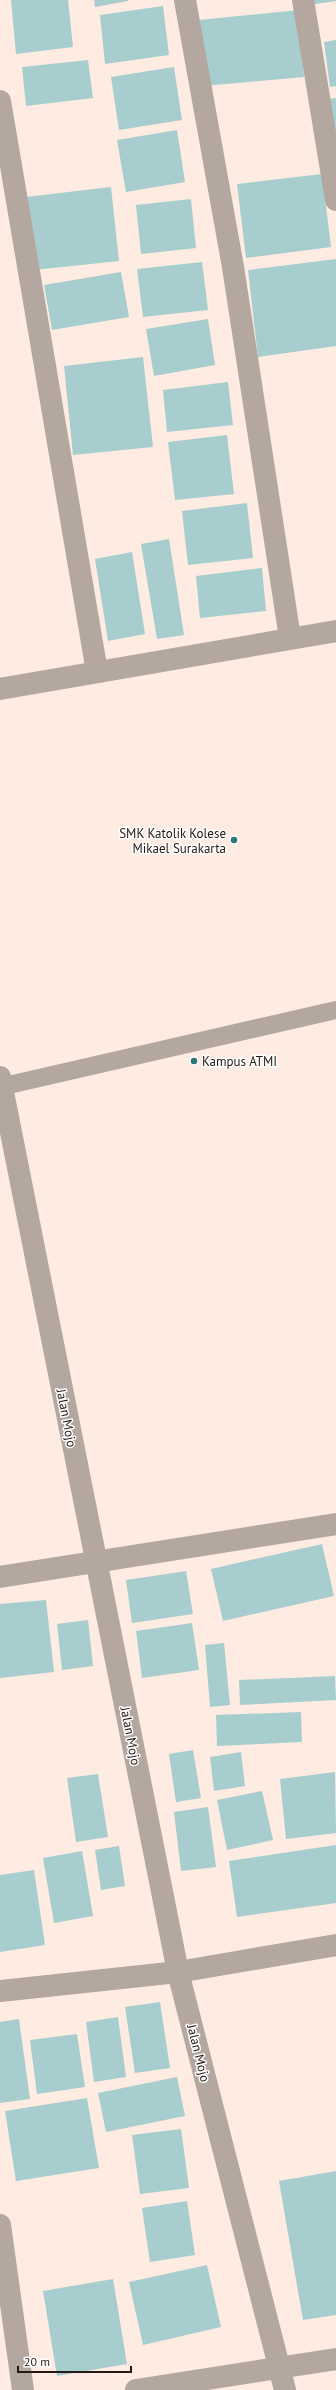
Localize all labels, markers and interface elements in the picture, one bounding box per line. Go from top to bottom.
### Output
place label: SMK Katolik Kolese Mikael Surakarta [119,825,226,857]
marker: SMK Katolik Kolese Mikael Surakarta [229,835,239,845]
place label: Kampus ATMI [202,1053,277,1070]
marker: Kampus ATMI [189,1056,199,1066]
street label: Jalan Mojo [52,1387,80,1449]
street label: Jalan Mojo [116,1705,144,1767]
street label: Jalan Mojo [183,2022,214,2084]
scale bar [18,2348,131,2374]
text: 20 m [24,2354,50,2369]

